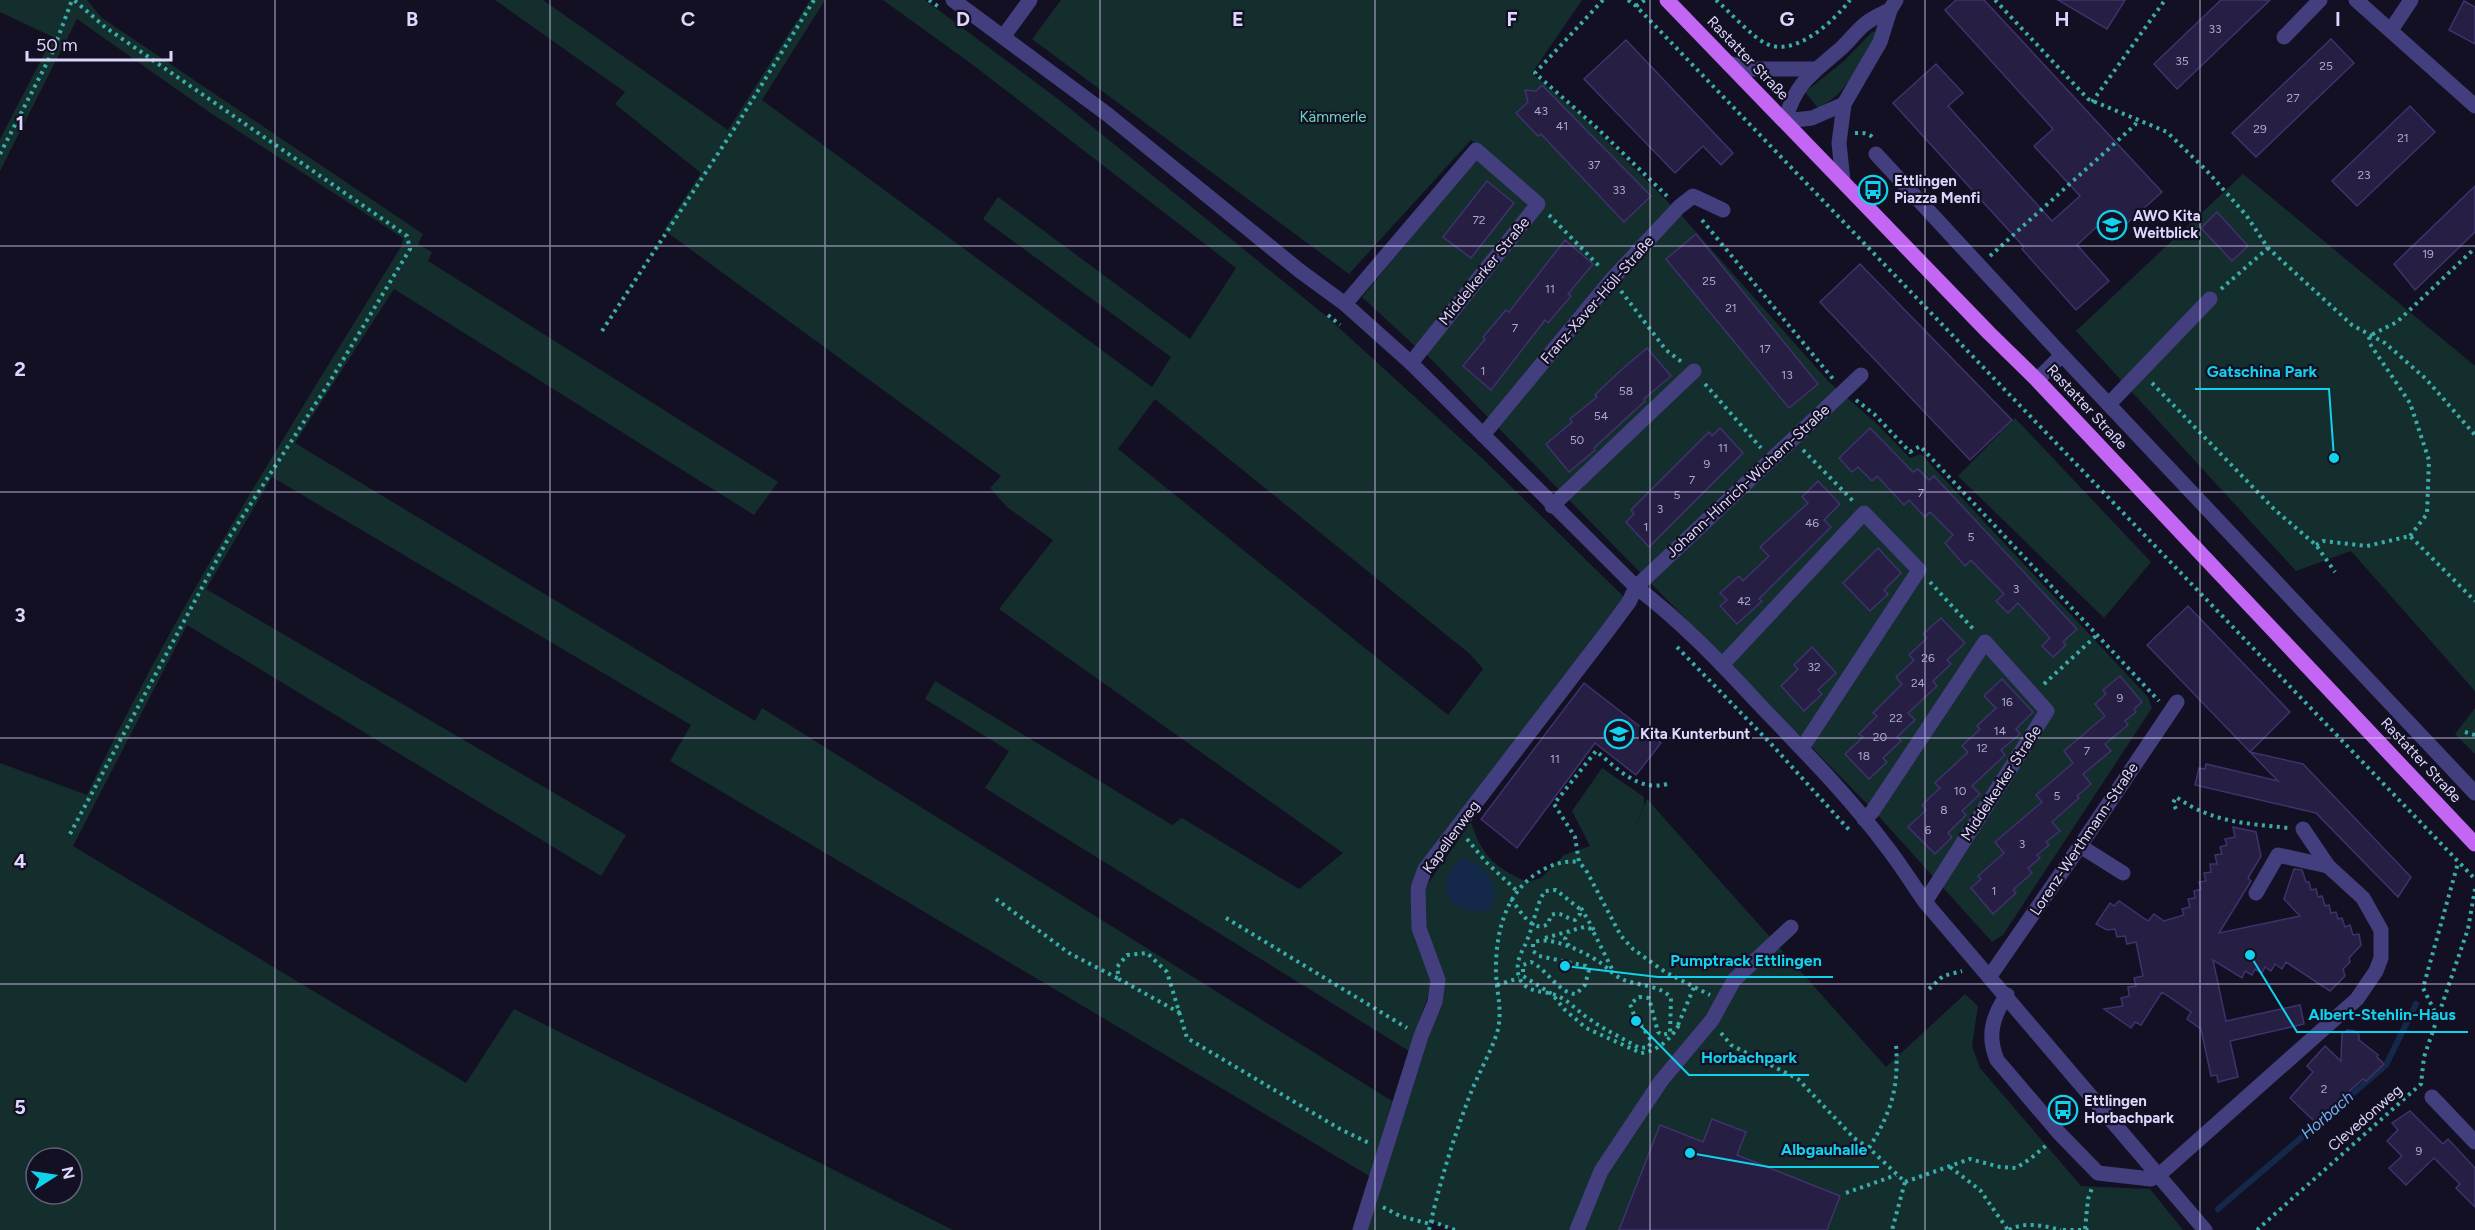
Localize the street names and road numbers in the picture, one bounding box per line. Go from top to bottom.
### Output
street label: Rastatter Straße [1703,12,1793,104]
street label: Middelkerker Straße [1435,213,1533,329]
street label: Franz-Xaver-Höll-Straße [1537,232,1657,368]
street label: Rastatter Straße [2043,361,2131,453]
street label: Johann-Hinrich-Wichern-Straße [1663,401,1833,561]
street label: Rastatter Straße [2377,714,2465,806]
street label: Middelkerker Straße [1957,722,2045,844]
street label: Lorenz-Werthmann-Straße [2026,759,2142,919]
street label: Kapellenweg [1419,797,1483,877]
street label: Clevedonweg [2324,1081,2406,1155]

